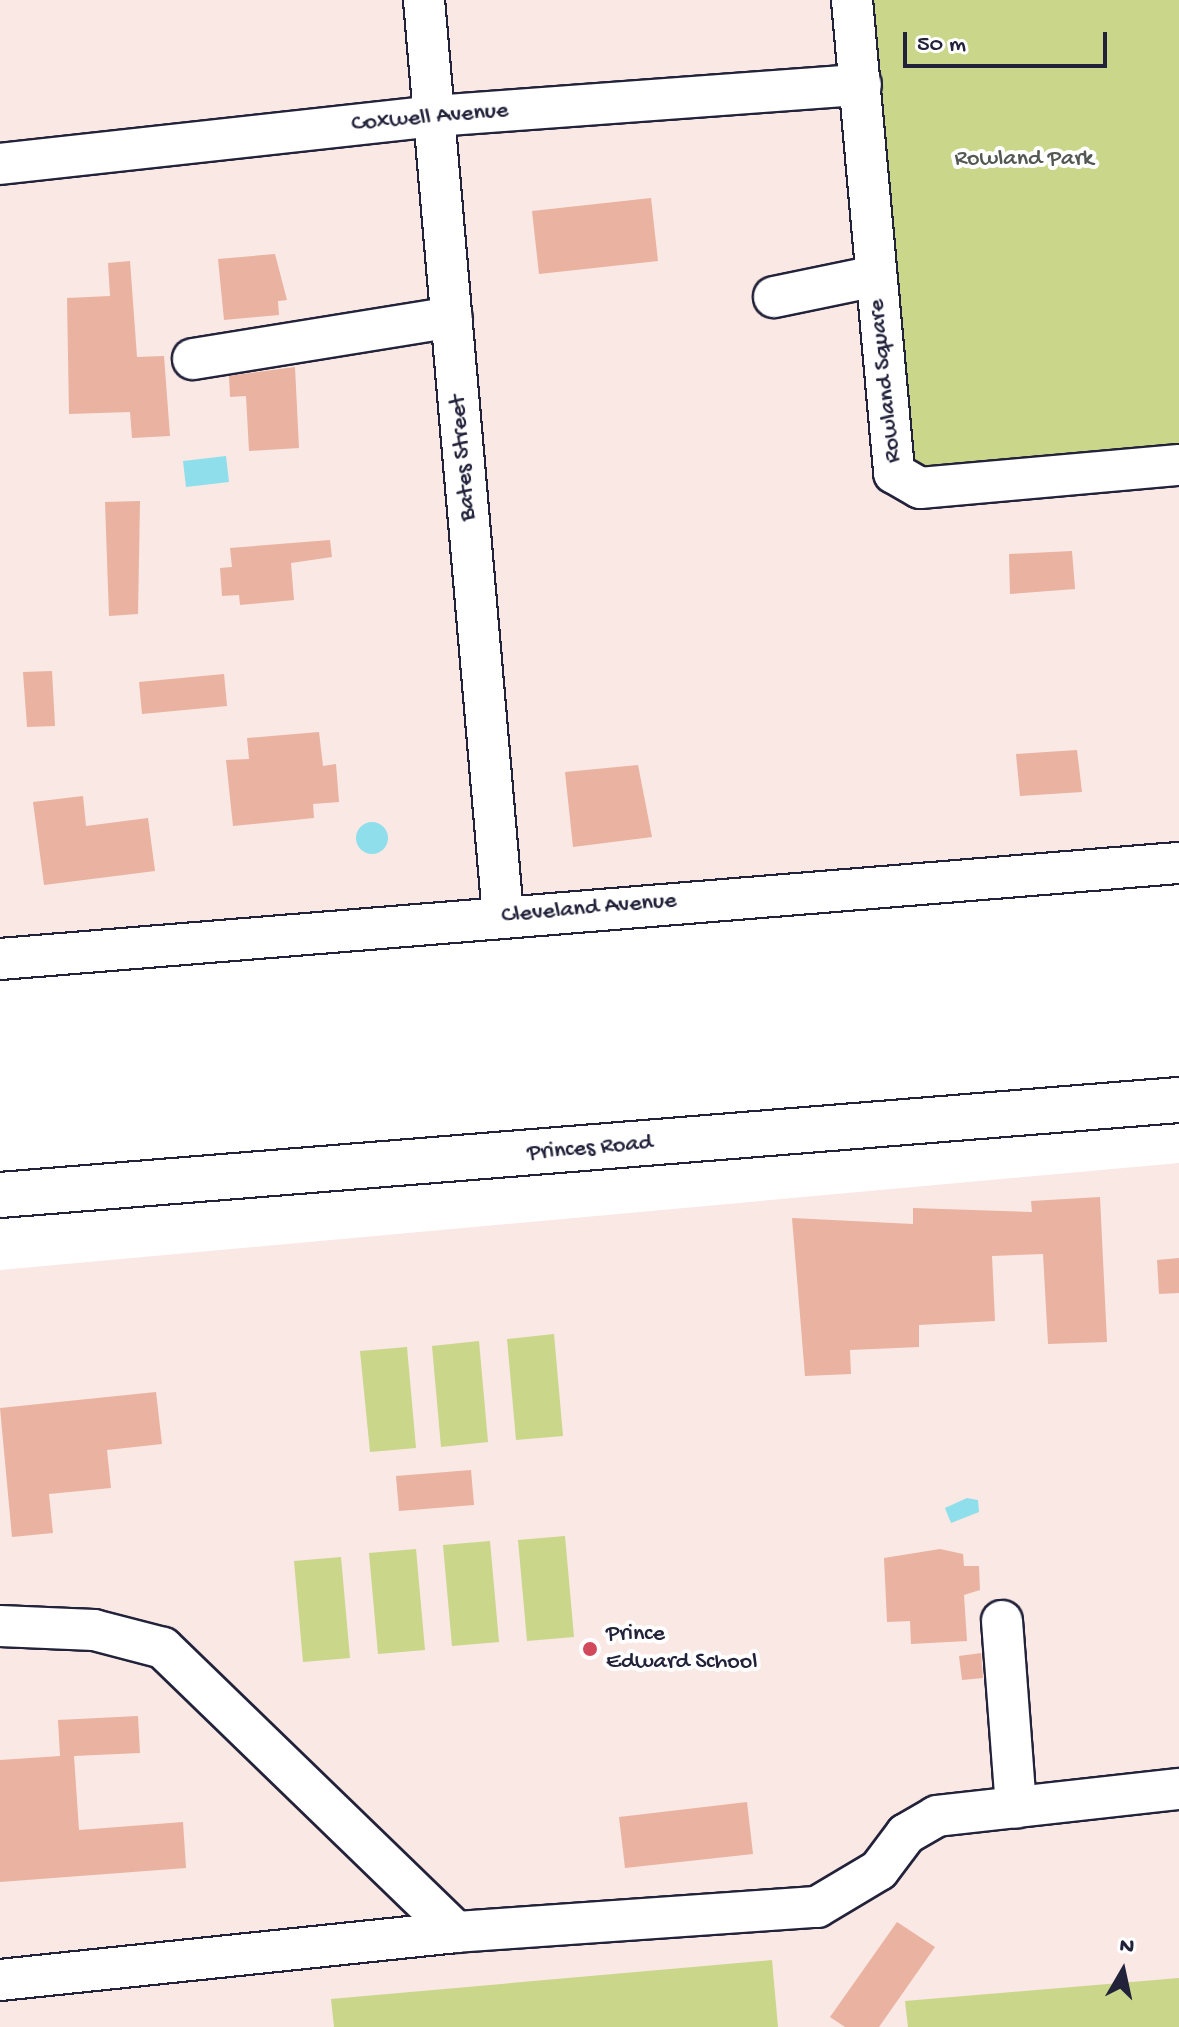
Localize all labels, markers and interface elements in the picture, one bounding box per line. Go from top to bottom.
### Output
scale bar [907,16,1111,66]
text: 50 m [917,31,966,60]
street label: Coxwell Avenue [350,97,510,139]
park label: Rowland Park [954,146,1094,174]
street label: Rowland Square [863,298,909,464]
street label: Bates Street [444,394,484,522]
street label: Cleveland Avenue [500,887,678,931]
street label: Princes Road [526,1129,654,1169]
place label: Prince Edward School [606,1621,758,1677]
marker: Prince Edward School [581,1640,599,1658]
north arrow [1083,1931,1163,2011]
text: N [1118,1933,1136,1961]

